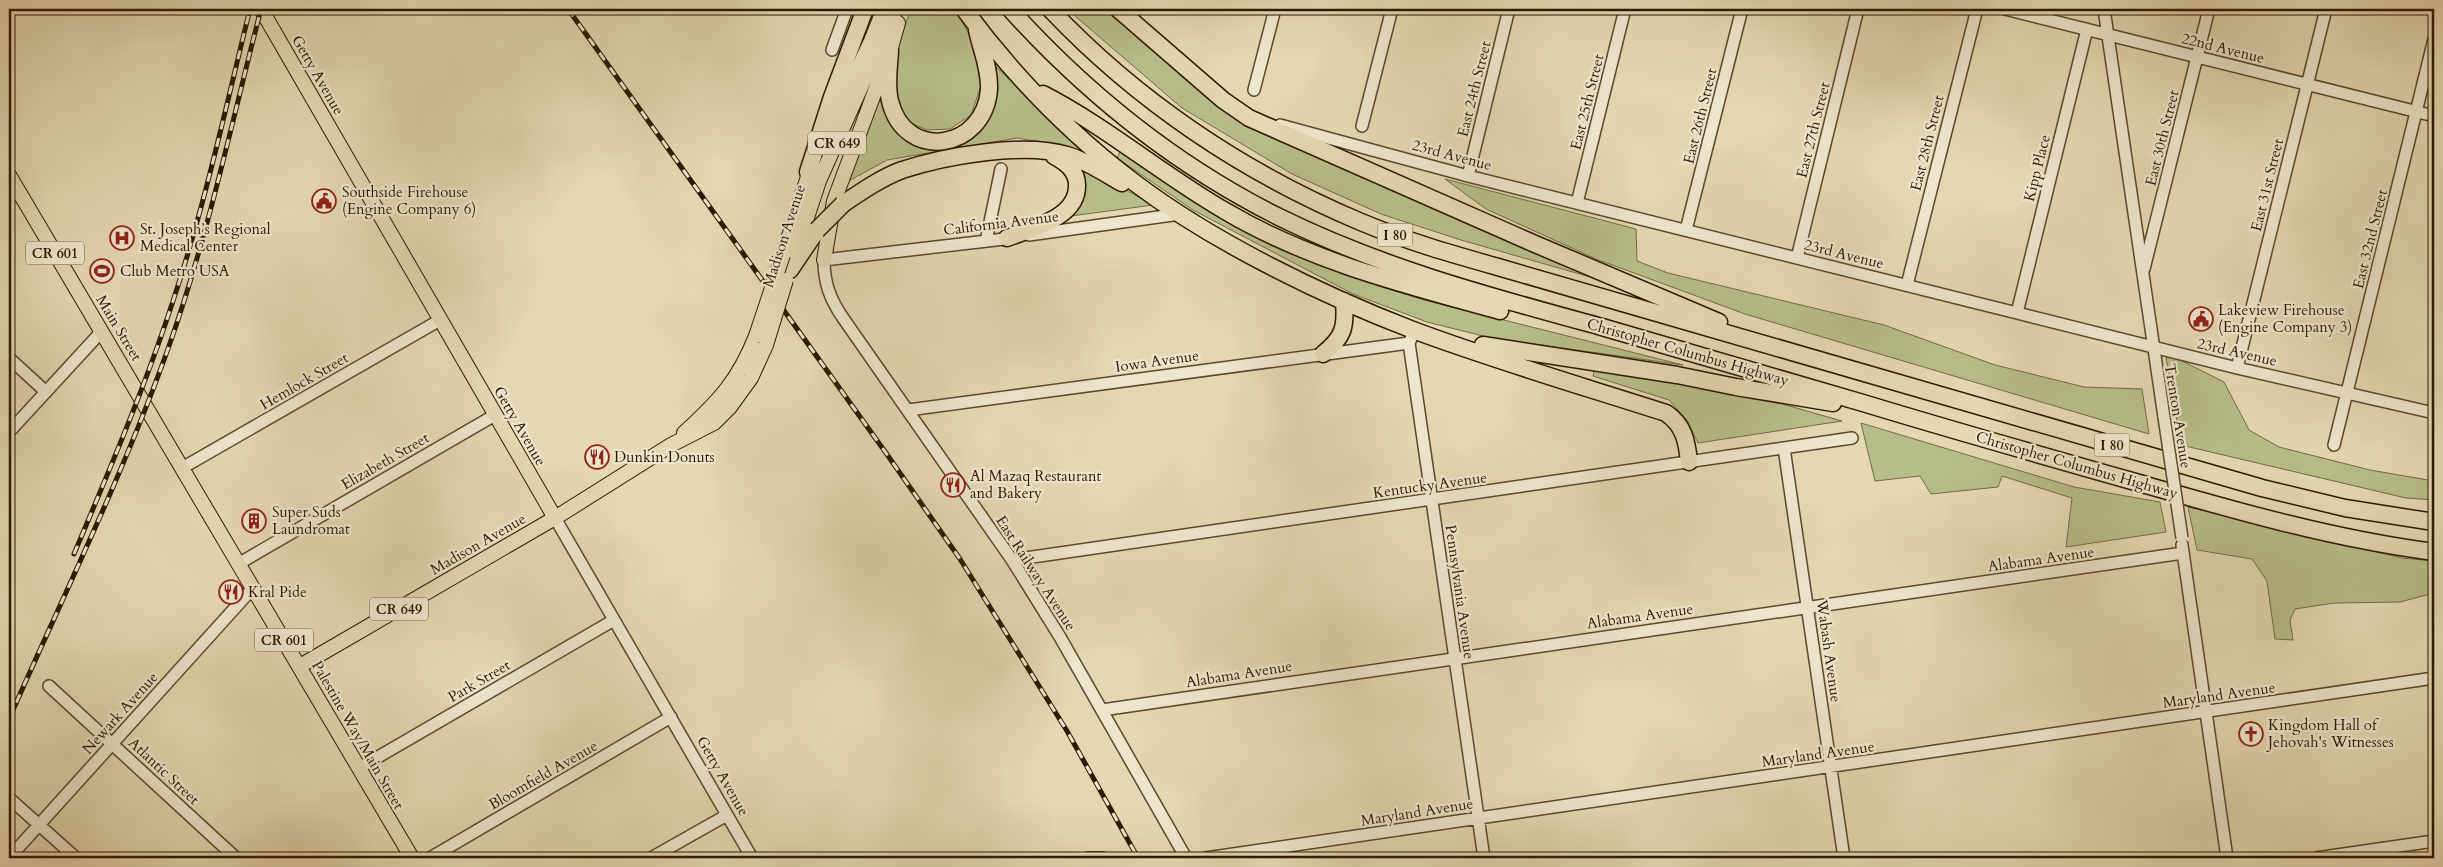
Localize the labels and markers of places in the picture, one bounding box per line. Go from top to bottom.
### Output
place label: Southside Firehouse (Engine Company 6) [342,182,476,219]
public building icon: Southside Firehouse (Engine Company 6) [311,188,337,214]
place label: St. Joseph’s Regional Medical Center [140,219,271,256]
hospital icon: St. Joseph’s Regional Medical Center [109,225,135,251]
sports icon: Club Metro USA [89,258,115,284]
place label: Club Metro USA [120,261,230,281]
place label: Lakeview Firehouse (Engine Company 3) [2218,300,2352,337]
public building icon: Lakeview Firehouse (Engine Company 3) [2188,306,2214,332]
restaurant icon: Dunkin Donuts [584,444,610,470]
place label: Dunkin Donuts [614,447,715,467]
place label: Al Mazaq Restaurant and Bakery [970,466,1102,503]
restaurant icon: Al Mazaq Restaurant and Bakery [940,472,966,498]
place label: Super Suds Laundromat [272,502,350,539]
building icon: Super Suds Laundromat [241,508,267,534]
restaurant icon: Kral Pide [218,579,244,605]
place label: Kral Pide [248,582,307,602]
place label: Kingdom Hall of Jehovah's Witnesses [2266,715,2394,752]
church icon: Kingdom Hall of Jehovah's Witnesses [2238,721,2264,747]

